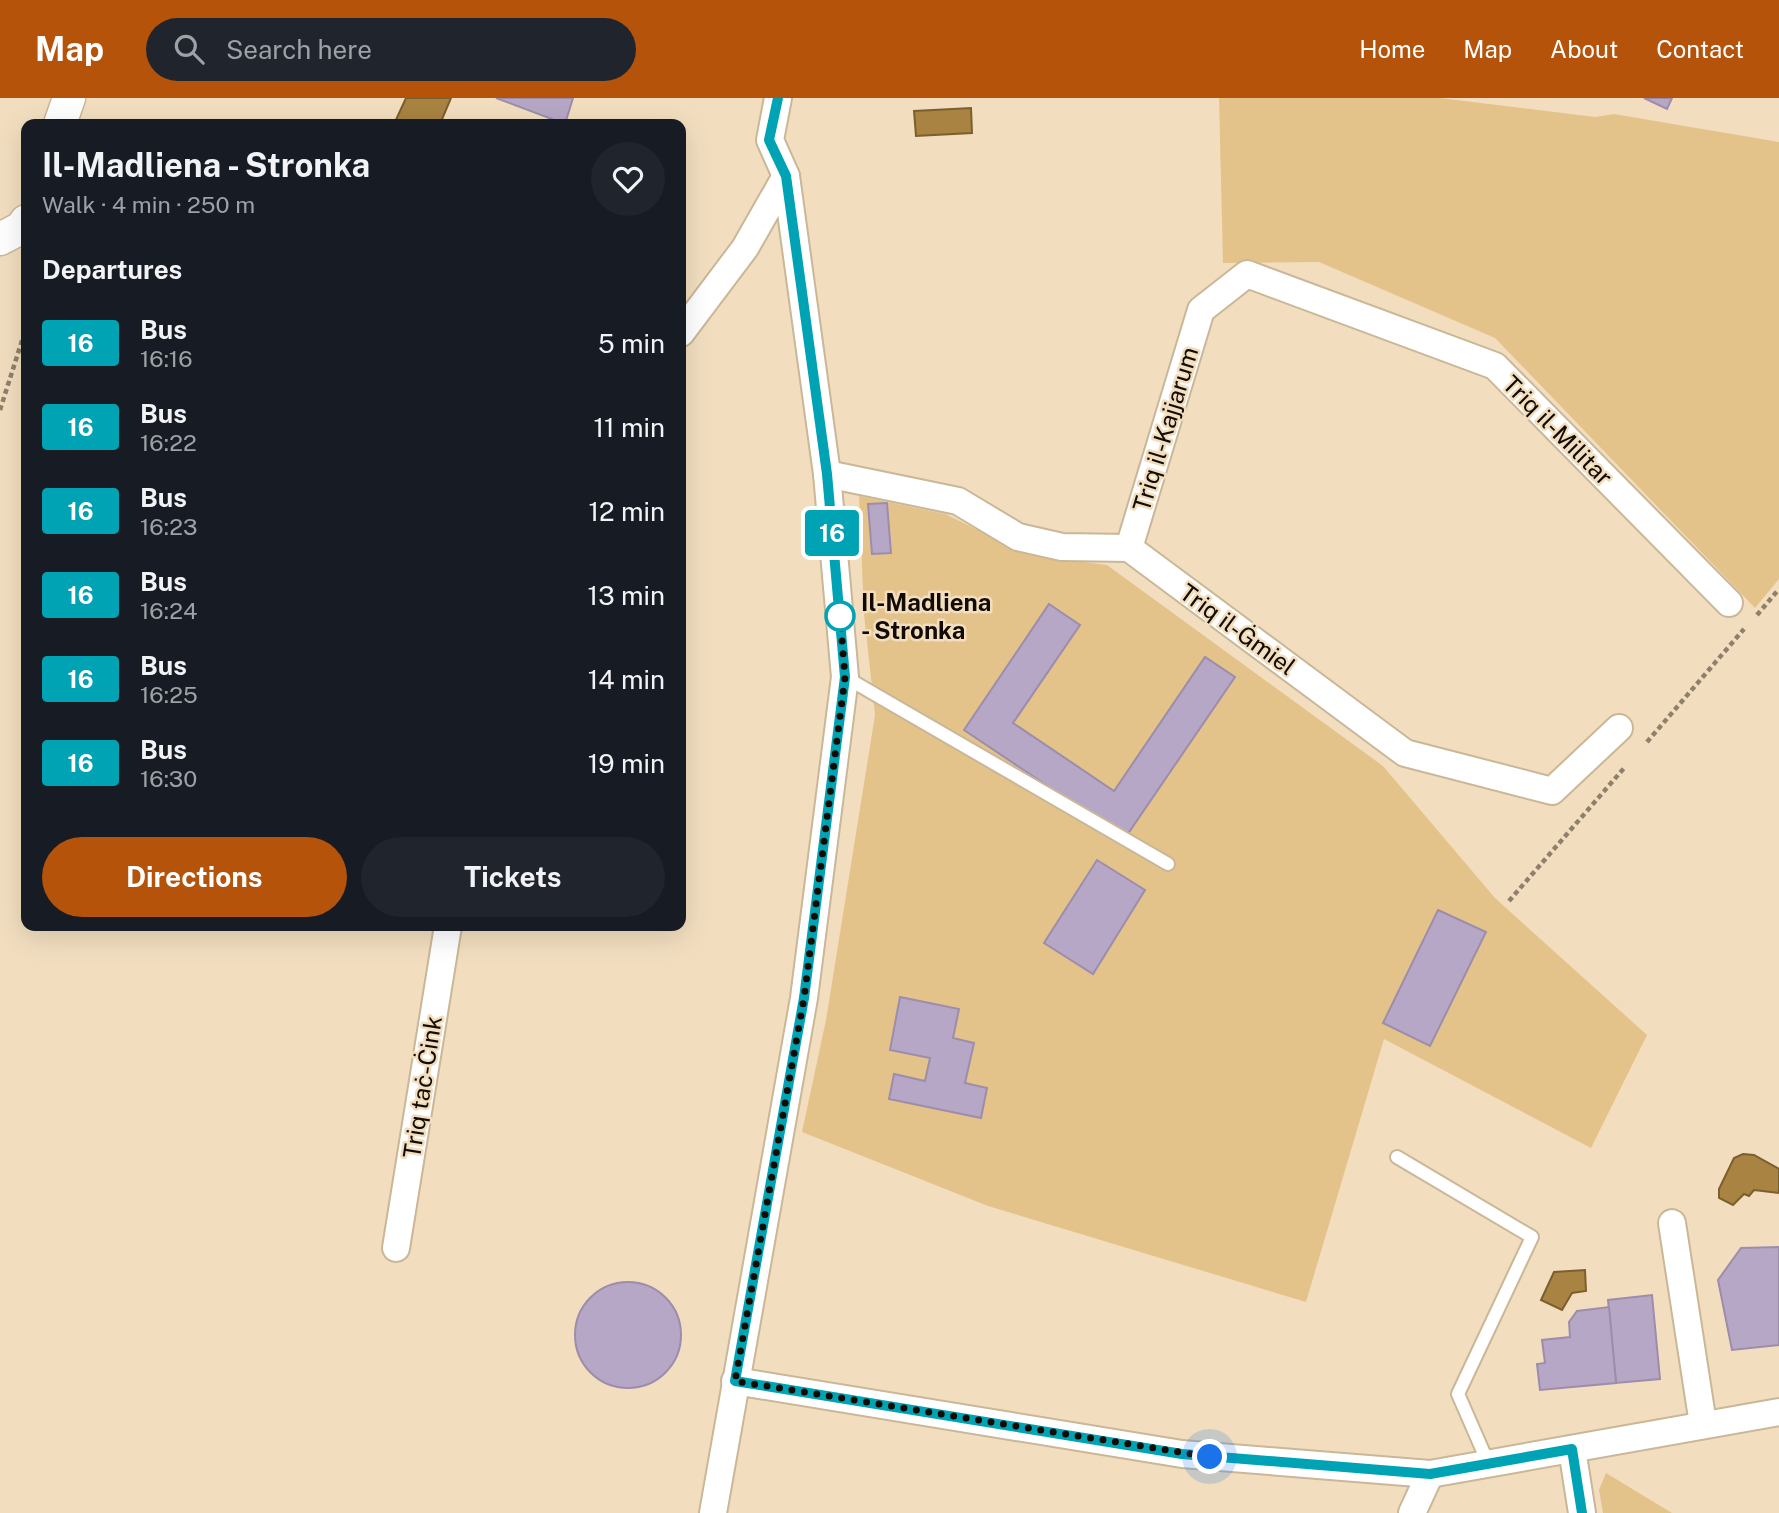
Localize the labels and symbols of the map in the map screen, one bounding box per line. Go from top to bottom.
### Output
street label: Triq il-Kajjarum [1127,343,1203,515]
street label: Triq il-Militar [1497,369,1619,491]
line badge: 16 [800,510,864,556]
street label: Triq il-Ġmiel [1175,577,1302,680]
place label: Il-Madliena - Stronka [861,588,991,644]
marker: Il-Madliena - Stronka [825,601,855,631]
street label: Triq taċ-Ċink [396,1014,447,1160]
your location [1192,1439,1227,1474]

